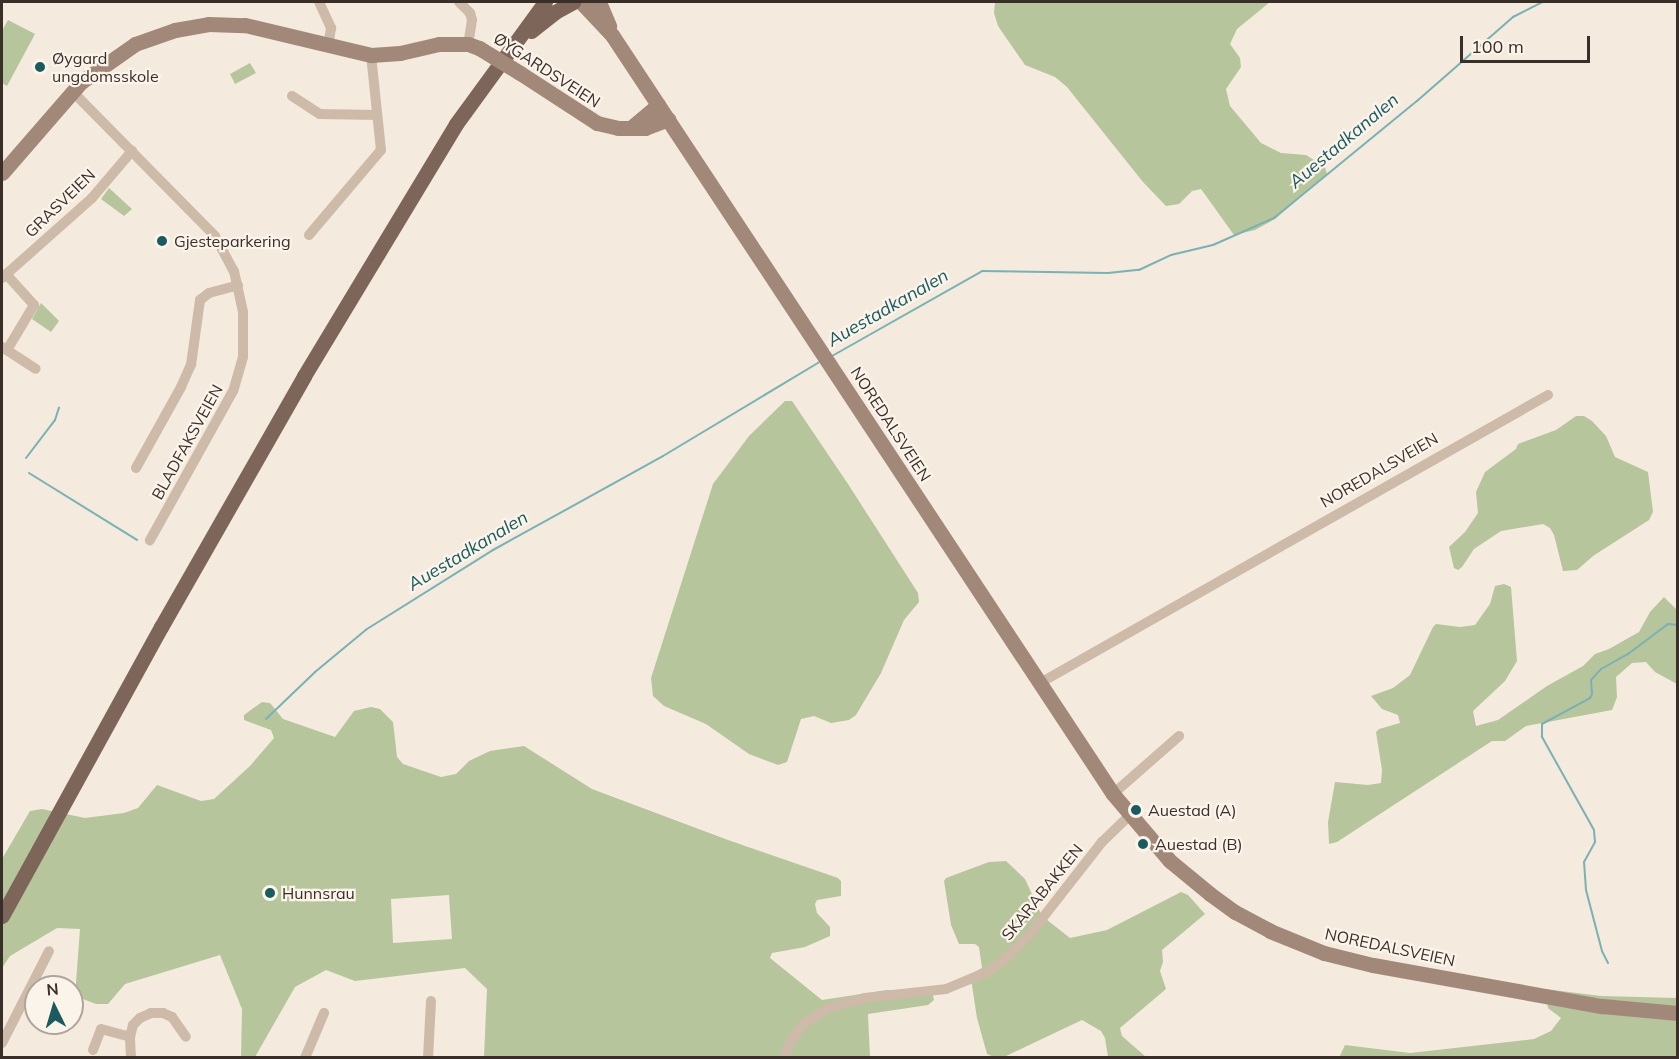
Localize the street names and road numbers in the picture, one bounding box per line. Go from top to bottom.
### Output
street label: ØYGARDSVEIEN [490,28,604,112]
street label: GRASVEIEN [21,165,99,241]
street label: NOREDALSVEIEN [847,363,935,485]
street label: BLADFAKSVEIEN [147,381,227,503]
street label: NOREDALSVEIEN [1317,429,1441,511]
street label: SKARABAKKEN [997,840,1087,944]
street label: NOREDALSVEIEN [1323,924,1457,970]

